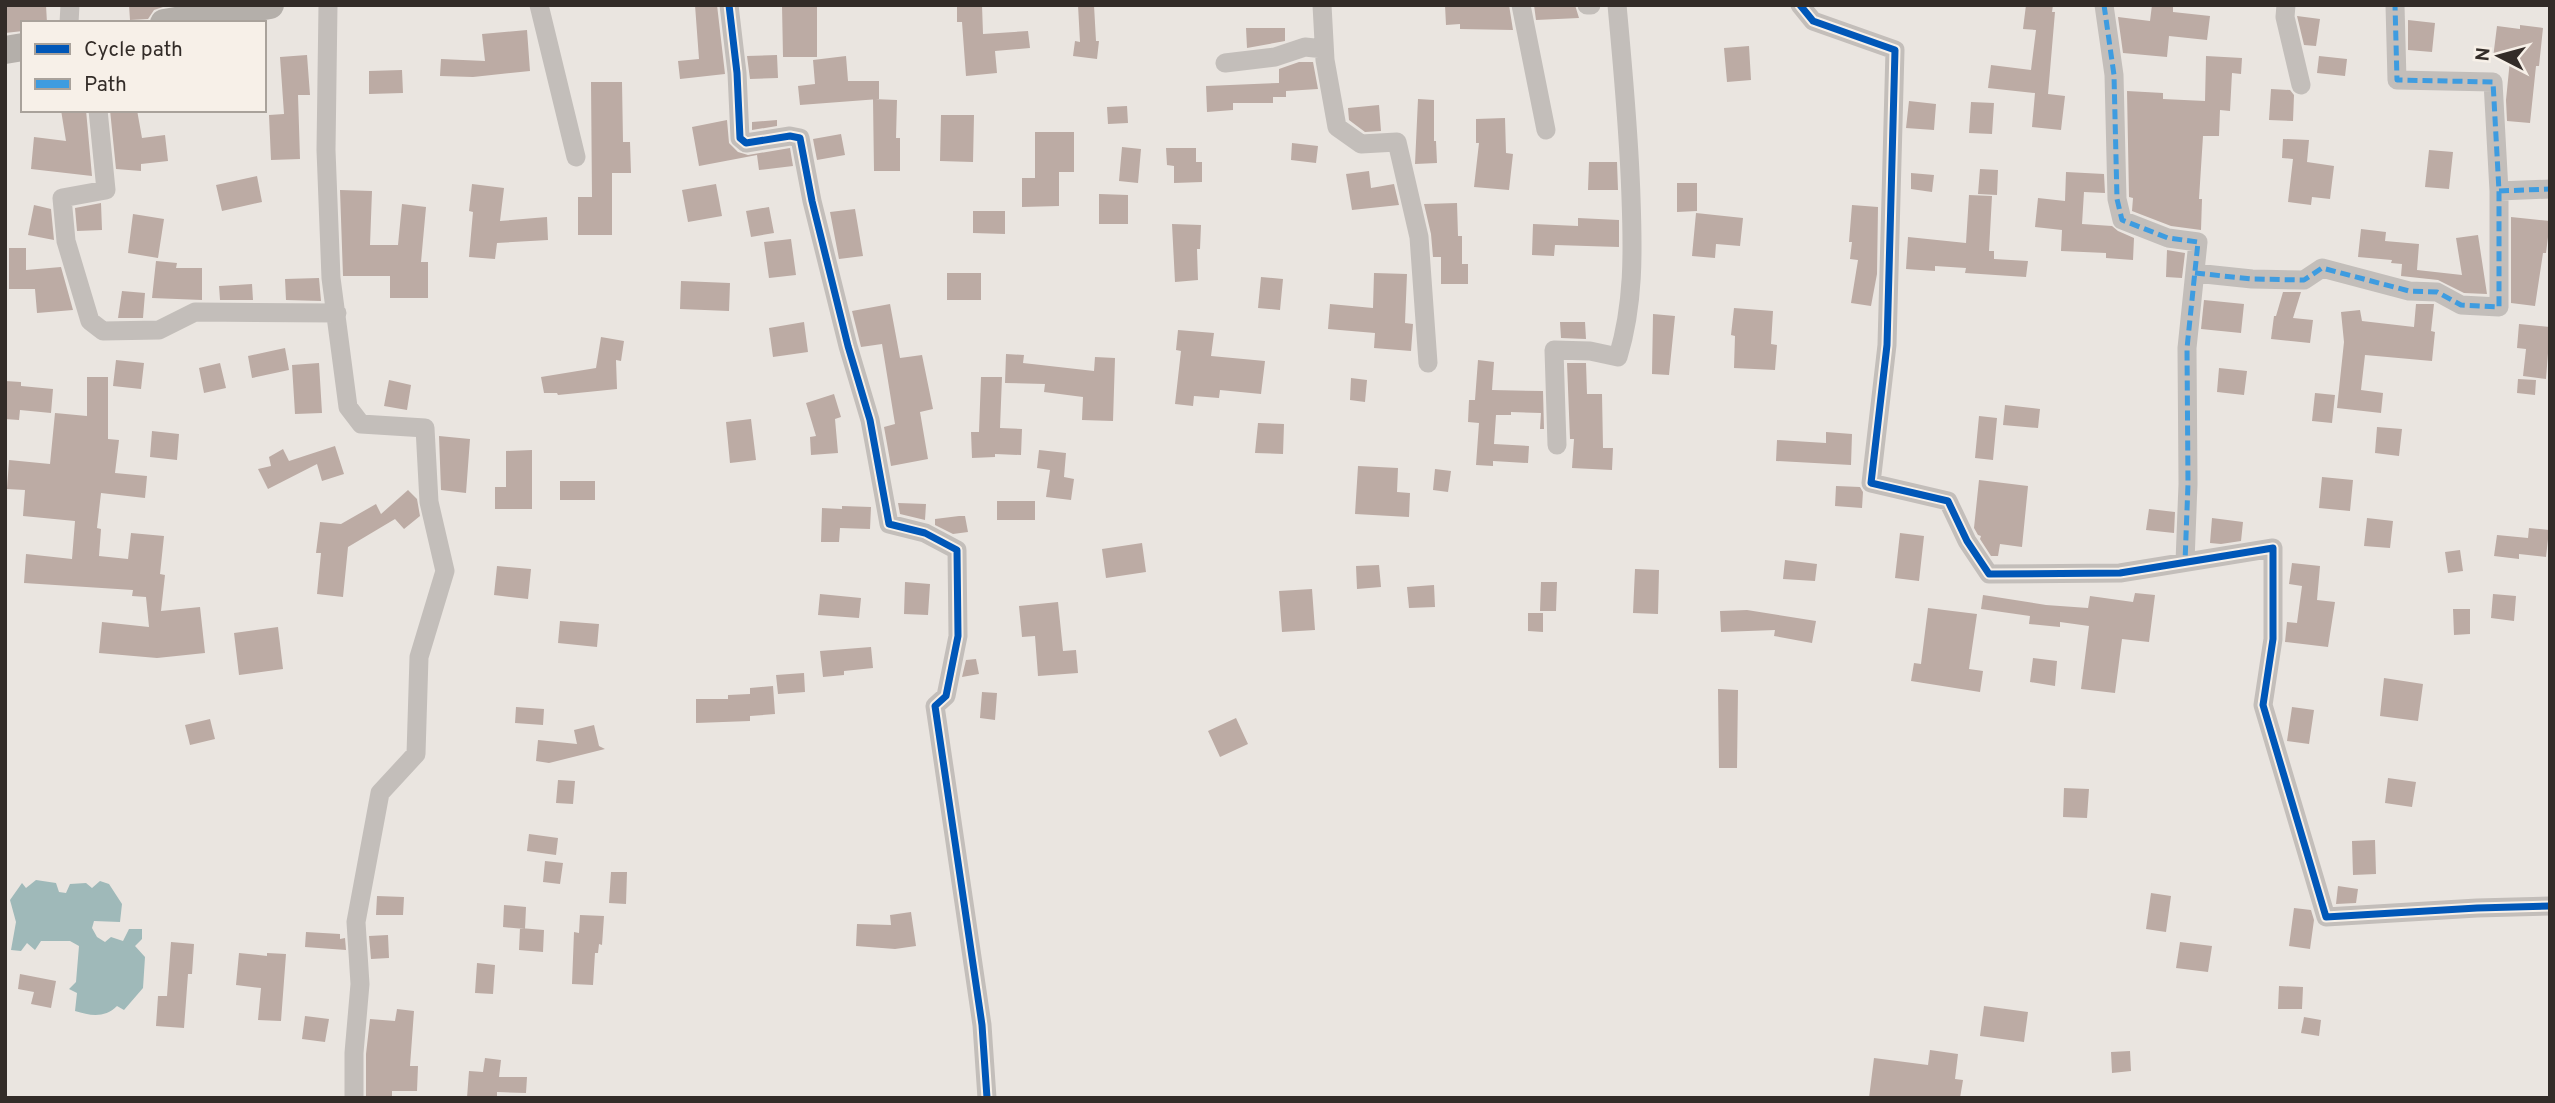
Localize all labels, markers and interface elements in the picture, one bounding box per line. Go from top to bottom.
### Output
legend [21,21,266,112]
north arrow [2464,21,2534,91]
text: Cycle path [84,37,183,64]
text: N [2471,46,2497,62]
text: Path [84,72,127,99]

